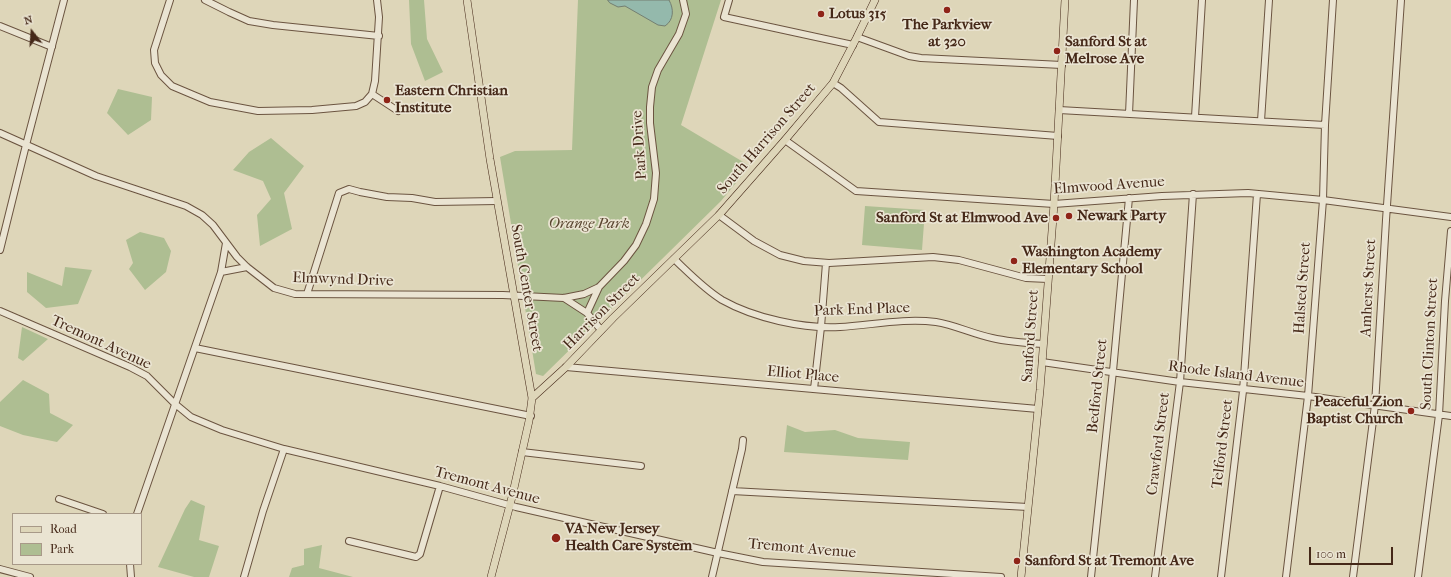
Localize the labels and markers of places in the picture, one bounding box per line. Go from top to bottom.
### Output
place label: Lotus 315 [829,5,886,23]
marker: The Parkview at 320 [942,5,952,15]
marker: Lotus 315 [816,9,826,19]
place label: The Parkview at 320 [902,16,992,51]
place label: Sanford St at Melrose Ave [1065,33,1147,68]
marker: Sanford St at Melrose Ave [1052,46,1062,56]
place label: Eastern Christian Institute [395,82,508,117]
marker: Eastern Christian Institute [382,95,392,105]
place label: Newark Party [1077,207,1166,225]
place label: Sanford St at Elmwood Ave [876,209,1048,227]
marker: Newark Party [1064,211,1074,221]
marker: Sanford St at Elmwood Ave [1051,213,1061,223]
place label: Washington Academy Elementary School [1022,243,1162,278]
marker: Washington Academy Elementary School [1009,256,1019,266]
place label: Peaceful Zion Baptist Church [1306,393,1403,428]
marker: Peaceful Zion Baptist Church [1406,406,1416,416]
place label: VA New Jersey Health Care System [565,520,692,555]
marker: VA New Jersey Health Care System [550,532,562,544]
place label: Sanford St at Tremont Ave [1025,552,1194,570]
marker: Sanford St at Tremont Ave [1012,556,1022,566]

